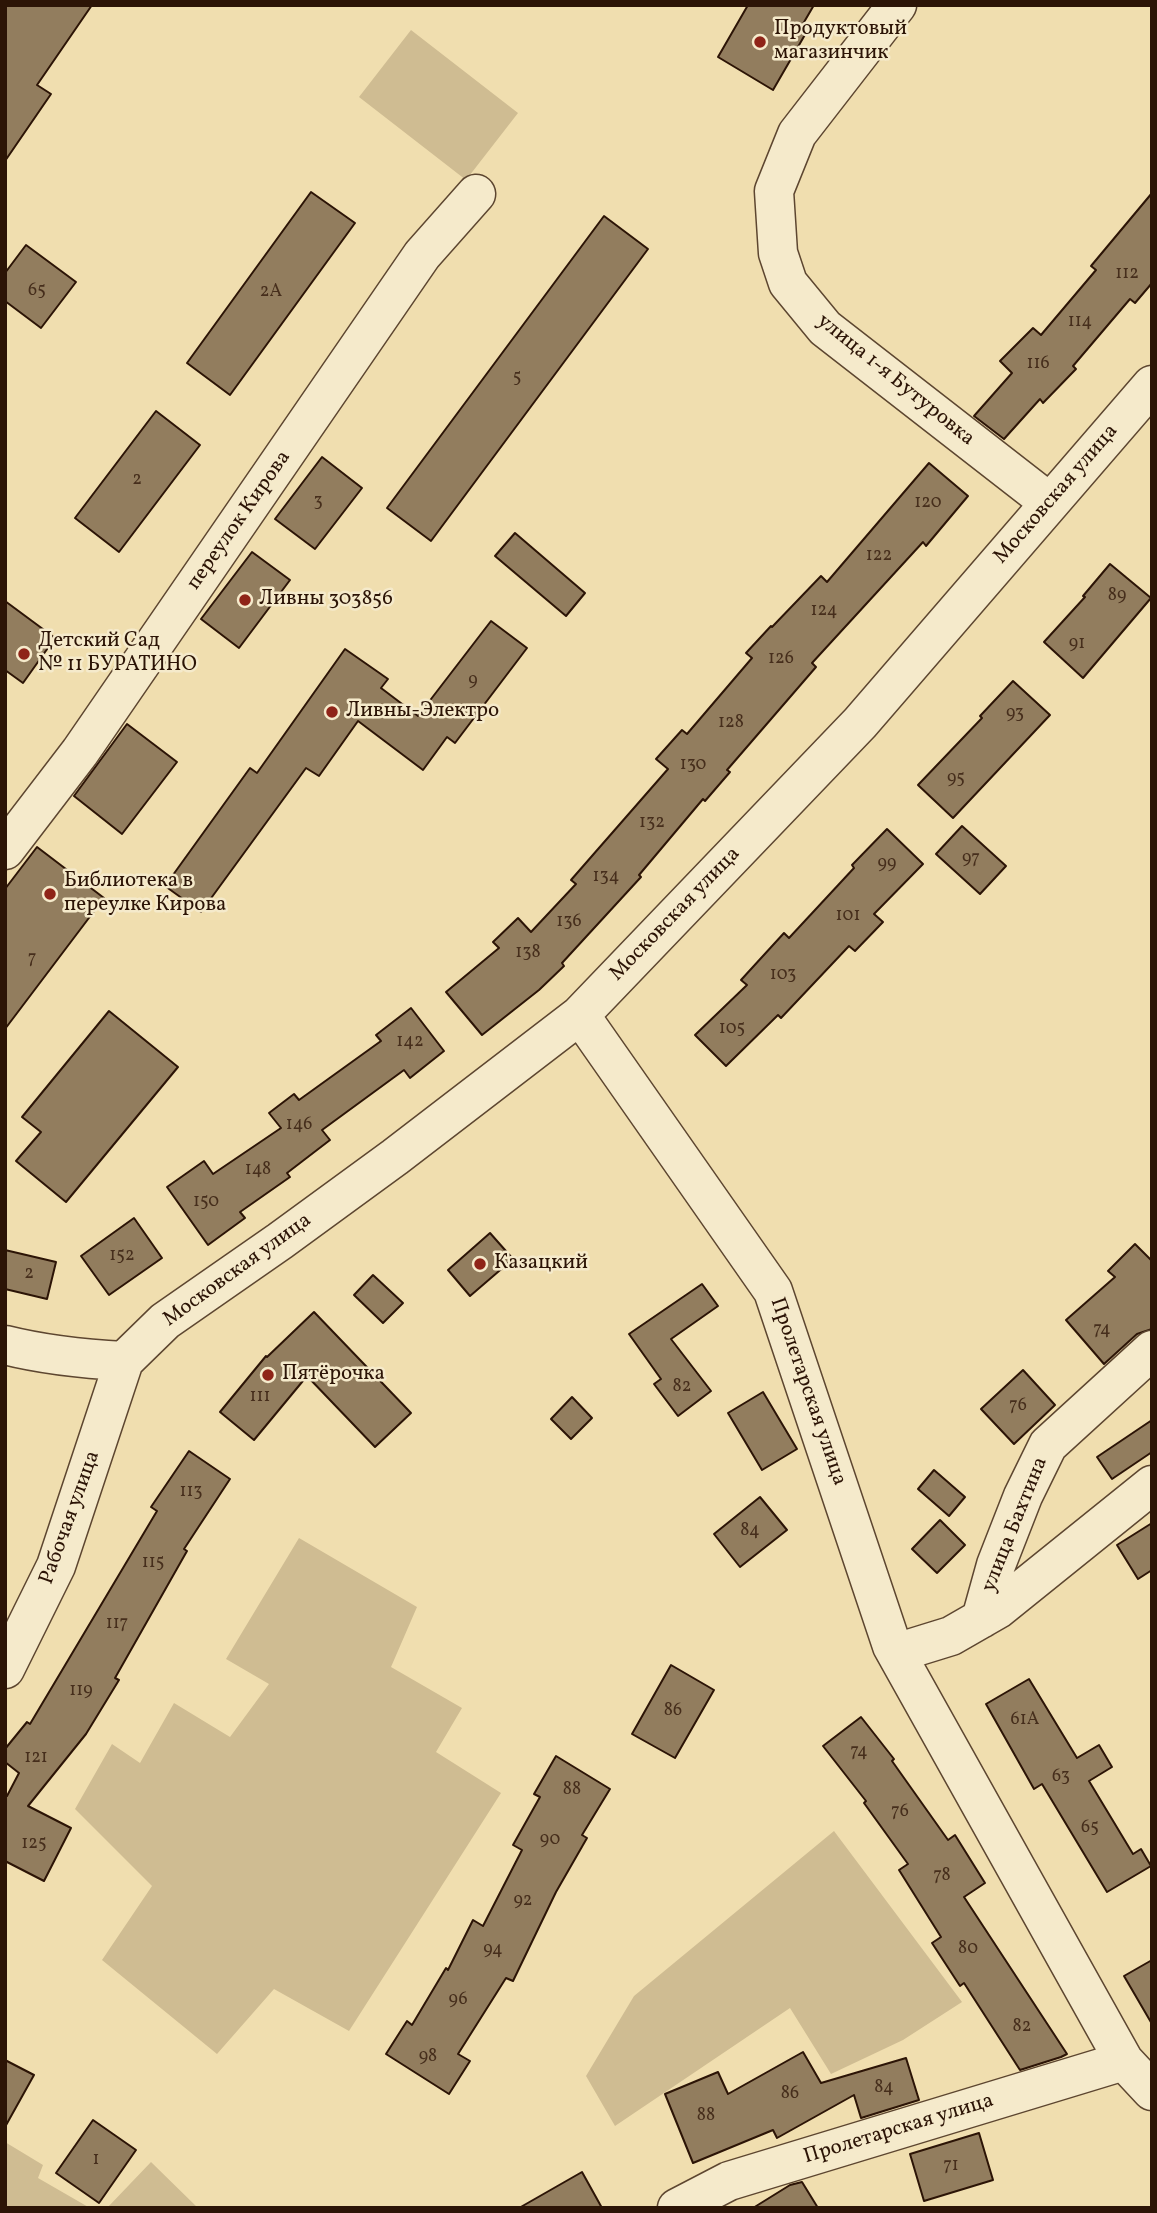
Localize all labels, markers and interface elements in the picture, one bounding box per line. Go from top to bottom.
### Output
place label: Продуктовый магазинчик [774,17,907,67]
marker: Продуктовый магазинчик [752,34,768,50]
house number: 112 [1115,264,1139,286]
house number: 65 [28,281,46,303]
house number: 2А [260,282,282,304]
street label: улица 1-я Бутуровка [811,310,979,452]
house number: 114 [1068,312,1092,334]
house number: 116 [1026,354,1050,376]
house number: 5 [513,368,521,390]
street label: Московская улица [989,420,1125,570]
street label: переулок Кирова [183,447,297,595]
house number: 2 [132,470,142,492]
house number: 3 [313,492,323,514]
house number: 120 [914,493,942,515]
house number: 122 [866,546,892,568]
house number: 89 [1108,586,1126,608]
place label: Ливны 303856 [259,587,393,613]
marker: Ливны 303856 [237,592,253,608]
house number: 124 [811,601,837,623]
place label: Детский Сад № 11 БУРАТИНО [38,629,197,679]
house number: 91 [1069,634,1085,656]
marker: Детский Сад № 11 БУРАТИНО [16,646,32,662]
house number: 126 [768,649,794,671]
house number: 9 [468,671,478,693]
place label: Ливны-Электро [346,699,499,725]
marker: Ливны-Электро [324,704,340,720]
house number: 93 [1006,704,1024,726]
house number: 128 [718,713,744,735]
house number: 130 [680,755,706,777]
house number: 95 [947,769,965,791]
house number: 132 [639,813,665,835]
street label: Московская улица [605,843,747,987]
house number: 97 [962,849,980,871]
house number: 99 [878,854,896,876]
house number: 134 [593,867,619,889]
place label: Библиотека в переулке Кирова [64,869,227,919]
marker: Библиотека в переулке Кирова [42,886,58,902]
house number: 101 [836,906,860,928]
house number: 136 [556,912,582,934]
house number: 138 [515,943,541,965]
house number: 7 [28,949,36,971]
house number: 103 [770,965,796,987]
house number: 105 [719,1019,745,1041]
house number: 142 [396,1032,424,1054]
house number: 146 [286,1115,312,1137]
house number: 148 [245,1160,271,1182]
house number: 150 [193,1192,219,1214]
street label: Московская улица [159,1209,317,1333]
house number: 152 [109,1246,135,1268]
place label: Казацкий [494,1251,588,1277]
marker: Казацкий [472,1256,488,1272]
house number: 2 [24,1264,34,1286]
street label: Пролетарская улица [763,1295,851,1489]
house number: 74 [1093,1320,1111,1342]
place label: Пятёрочка [282,1362,385,1388]
marker: Пятёрочка [260,1367,276,1383]
house number: 82 [673,1377,691,1399]
house number: 111 [250,1387,270,1409]
house number: 76 [1009,1396,1027,1418]
street label: Рабочая улица [35,1448,107,1588]
street label: улица Бахтина [977,1454,1055,1596]
house number: 113 [179,1482,203,1504]
house number: 84 [740,1521,760,1543]
house number: 115 [142,1553,164,1575]
house number: 117 [106,1614,128,1636]
house number: 119 [69,1681,93,1703]
house number: 86 [664,1701,682,1723]
house number: 61А [1011,1710,1039,1732]
house number: 74 [850,1742,868,1764]
house number: 121 [24,1748,48,1770]
house number: 63 [1052,1767,1070,1789]
house number: 88 [563,1780,581,1802]
house number: 76 [891,1802,909,1824]
house number: 65 [1081,1818,1099,1840]
house number: 90 [540,1830,560,1852]
house number: 125 [21,1834,47,1856]
house number: 78 [933,1866,951,1888]
house number: 92 [513,1891,533,1913]
house number: 80 [958,1939,978,1961]
house number: 94 [483,1940,503,1962]
house number: 96 [448,1990,468,2012]
house number: 82 [1013,2017,1031,2039]
house number: 98 [419,2047,437,2069]
house number: 84 [874,2078,894,2100]
house number: 86 [781,2084,799,2106]
street label: Пролетарская улица [801,2089,997,2171]
house number: 88 [697,2106,715,2128]
house number: 1 [93,2150,99,2172]
house number: 71 [943,2156,959,2178]

